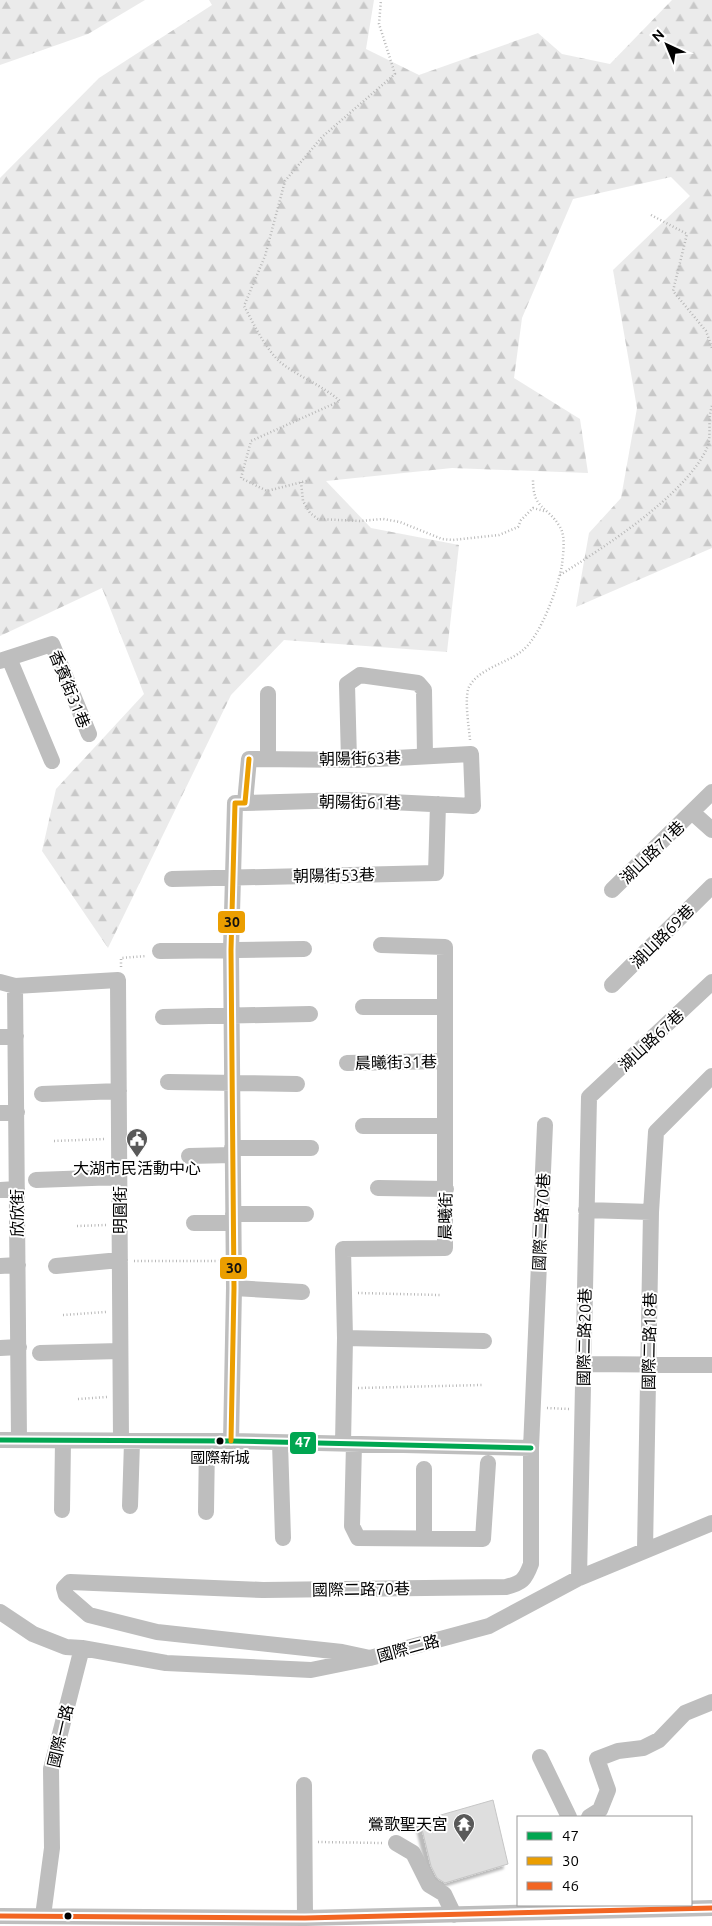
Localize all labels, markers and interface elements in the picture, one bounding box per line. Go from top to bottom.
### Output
north arrow [642,20,692,70]
text: N [649,26,667,45]
street label: 香賓街31巷 [46,648,94,730]
street label: 朝陽街63巷 [319,748,401,768]
street label: 朝陽街61巷 [319,792,401,812]
street label: 湖山路71巷 [616,817,688,887]
street label: 朝陽街53巷 [293,865,375,885]
street label: 湖山路69巷 [627,901,697,971]
line badge: 30 [217,910,246,934]
text: 30 [224,914,240,930]
street label: 湖山路67巷 [615,1005,687,1075]
street label: 晨曦街31巷 [355,1052,437,1072]
public building icon: 大湖市民活動中心 [125,1127,149,1158]
place label: 大湖市民活動中心 [73,1159,201,1177]
street label: 國際二路70巷 [529,1173,553,1271]
street label: 明圓街 [111,1186,129,1234]
street label: 欣欣街 [8,1189,26,1237]
street label: 晨曦街 [436,1192,454,1240]
line badge: 30 [219,1256,248,1280]
text: 30 [226,1260,242,1276]
street label: 國際二路20巷 [574,1288,594,1386]
street label: 國際二路18巷 [639,1292,659,1390]
line badge: 47 [289,1431,317,1455]
text: 47 [295,1434,311,1450]
marker: 國際新城 [215,1436,225,1446]
place label: 國際新城 [190,1449,250,1466]
street label: 國際二路70巷 [312,1579,410,1599]
street label: 國際二路 [375,1631,441,1665]
street label: 國際一路 [44,1703,76,1769]
temple icon: 鶯歌聖天宮 [452,1812,476,1843]
place label: 鶯歌聖天宮 [368,1815,448,1833]
legend [517,1816,692,1906]
text: 47 [562,1827,579,1844]
text: 30 [562,1852,579,1869]
text: 46 [562,1877,579,1894]
unlabelled marker [63,1911,73,1921]

